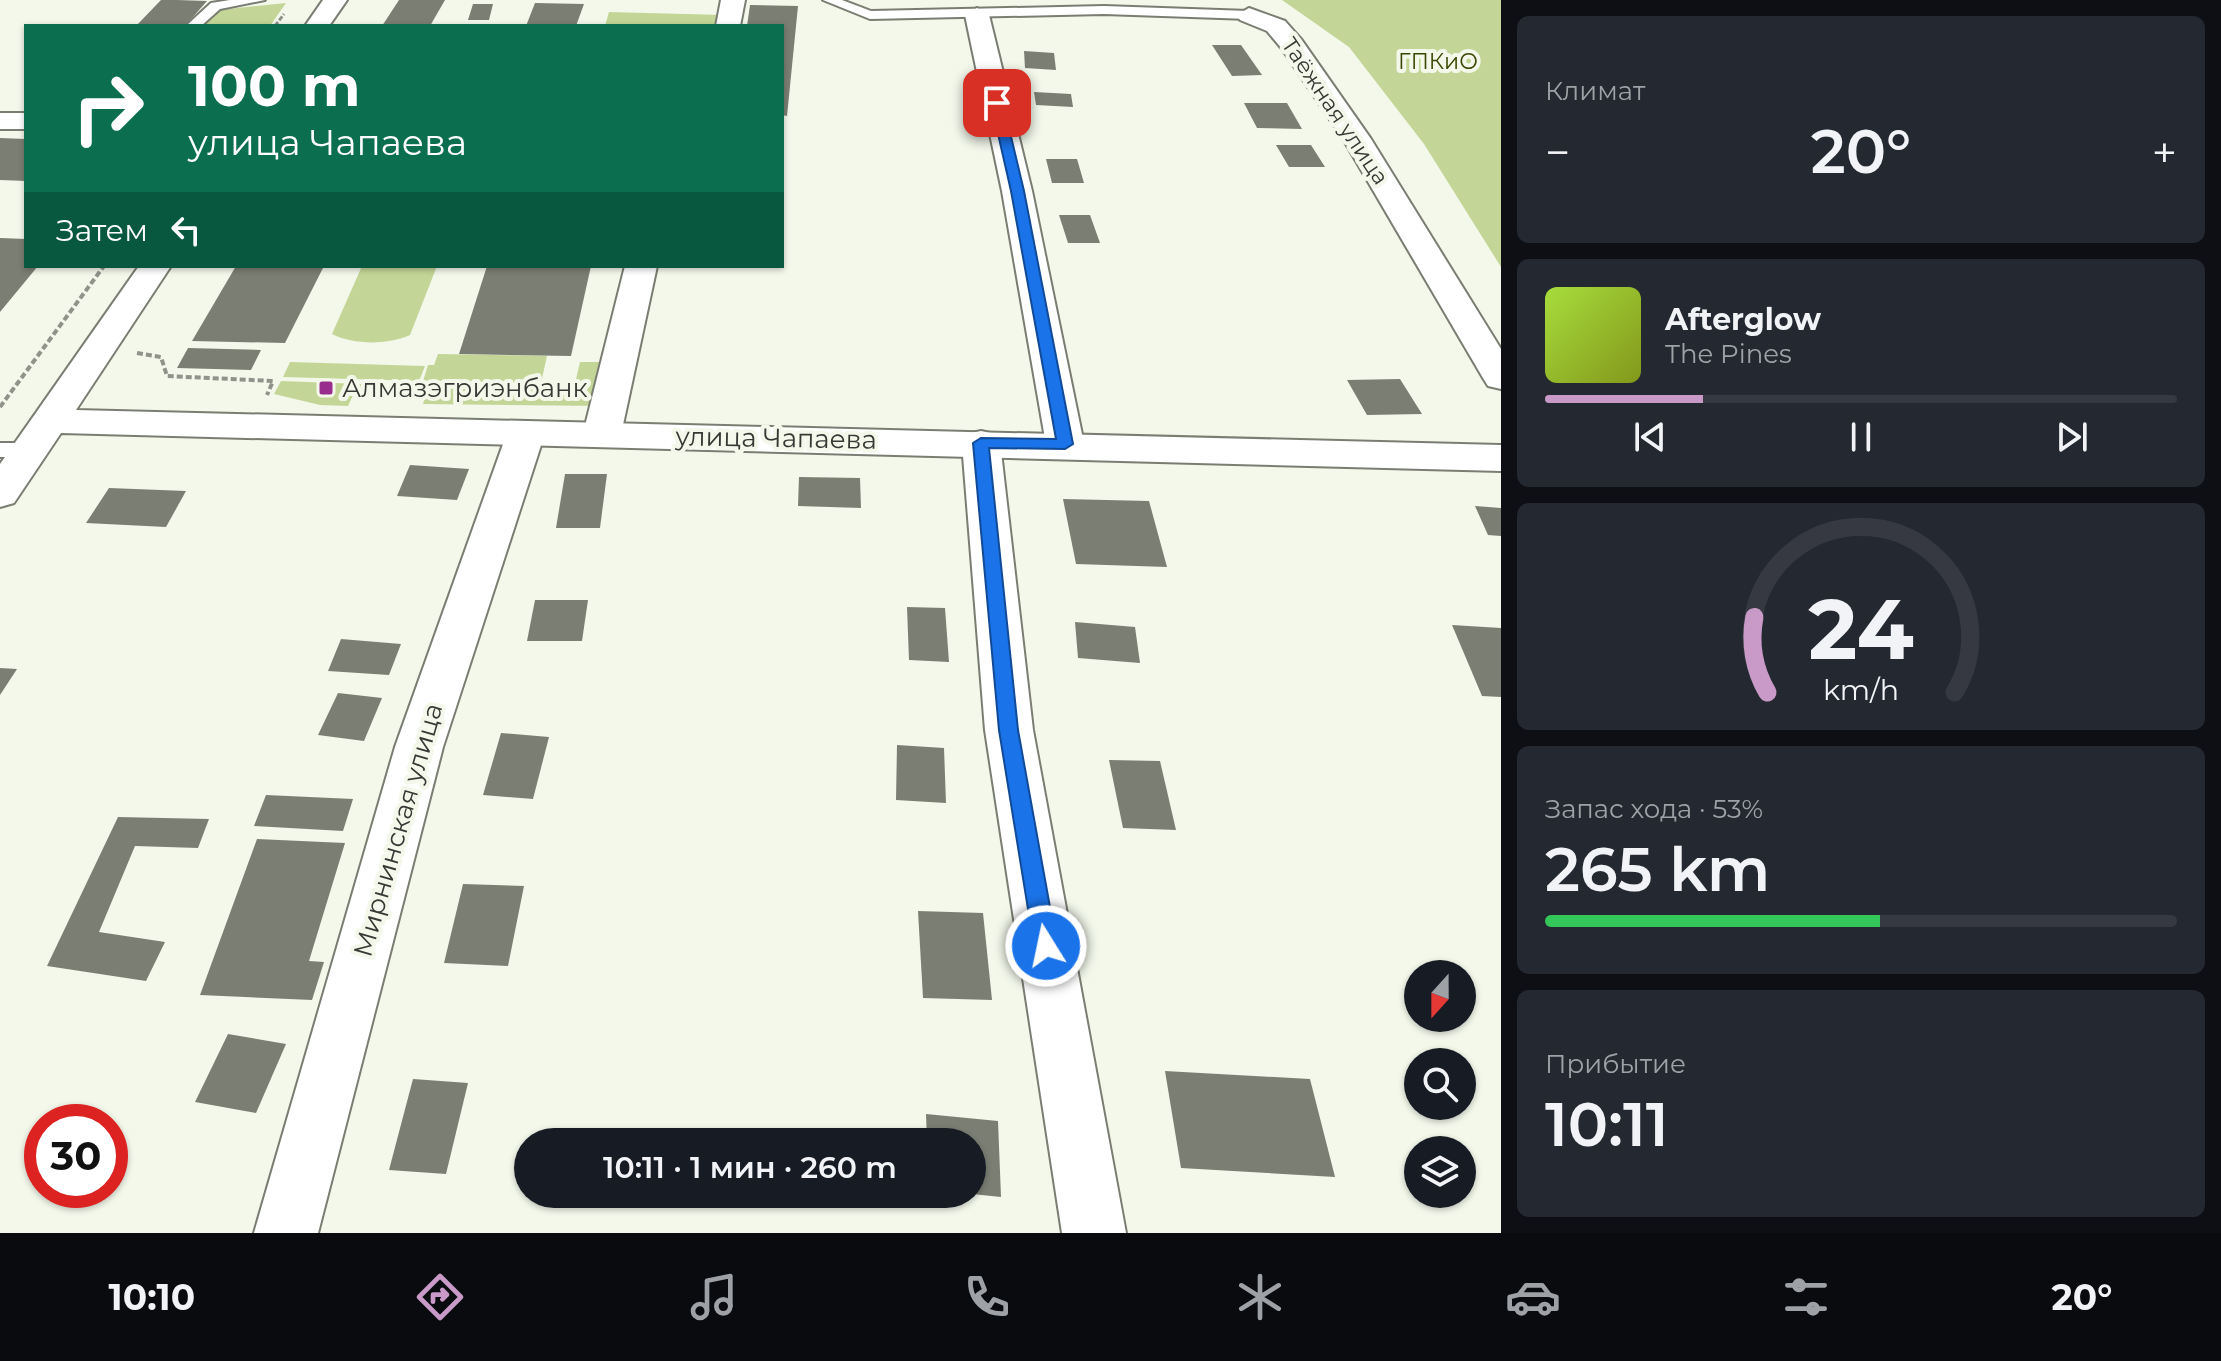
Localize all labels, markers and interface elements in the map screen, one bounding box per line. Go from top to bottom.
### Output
street label: Таёжная улица [1276,32,1394,190]
park label: ГПКиО [1398,48,1478,75]
text: 100 m [188,52,361,120]
icon: right [56,56,160,160]
pin [963,69,1031,137]
text: Климат [1545,75,1645,107]
icon: arrive [975,81,1019,125]
text: 20° [1811,115,1911,188]
text: улица Чапаева [188,120,467,164]
text: − [1545,125,1570,179]
text: + [2152,125,2177,179]
icon: left [164,208,208,252]
text: Затем [56,212,148,249]
text: Afterglow [1665,301,1821,338]
text: The Pines [1665,338,1792,370]
place label: Алмазэгриэнбанк [342,372,588,404]
marker: Алмазэгриэнбанк [317,379,335,397]
icon: previous [1628,415,1672,459]
icon: pause [1839,415,1883,459]
icon: next [2050,415,2094,459]
street label: улица Чапаева [674,420,877,456]
text: 24 [1808,577,1914,679]
text: km/h [1823,672,1899,707]
street label: Мирнинская улица [346,700,450,960]
text: Запас хода · 53% [1545,793,1763,825]
text: 265 km [1545,833,1770,906]
position arrow [1004,904,1088,988]
north arrow [1404,960,1476,1032]
map controls [1404,960,1476,1208]
button: search [1404,1048,1476,1120]
text: Прибытие [1545,1048,1686,1080]
text: 10:11 [1545,1088,1669,1161]
speed limit sign: 30 [24,1104,128,1208]
button: layers [1404,1136,1476,1208]
text: 10:11 · 1 мин · 260 m [603,1149,897,1186]
icon: directions [412,1269,468,1325]
icon: music [686,1269,742,1325]
icon: phone [959,1269,1015,1325]
icon: climate [1232,1269,1288,1325]
icon: car [1505,1269,1561,1325]
icon: filters [1778,1269,1834,1325]
text: 10:10 [109,1275,195,1319]
text: 20° [2052,1275,2112,1319]

